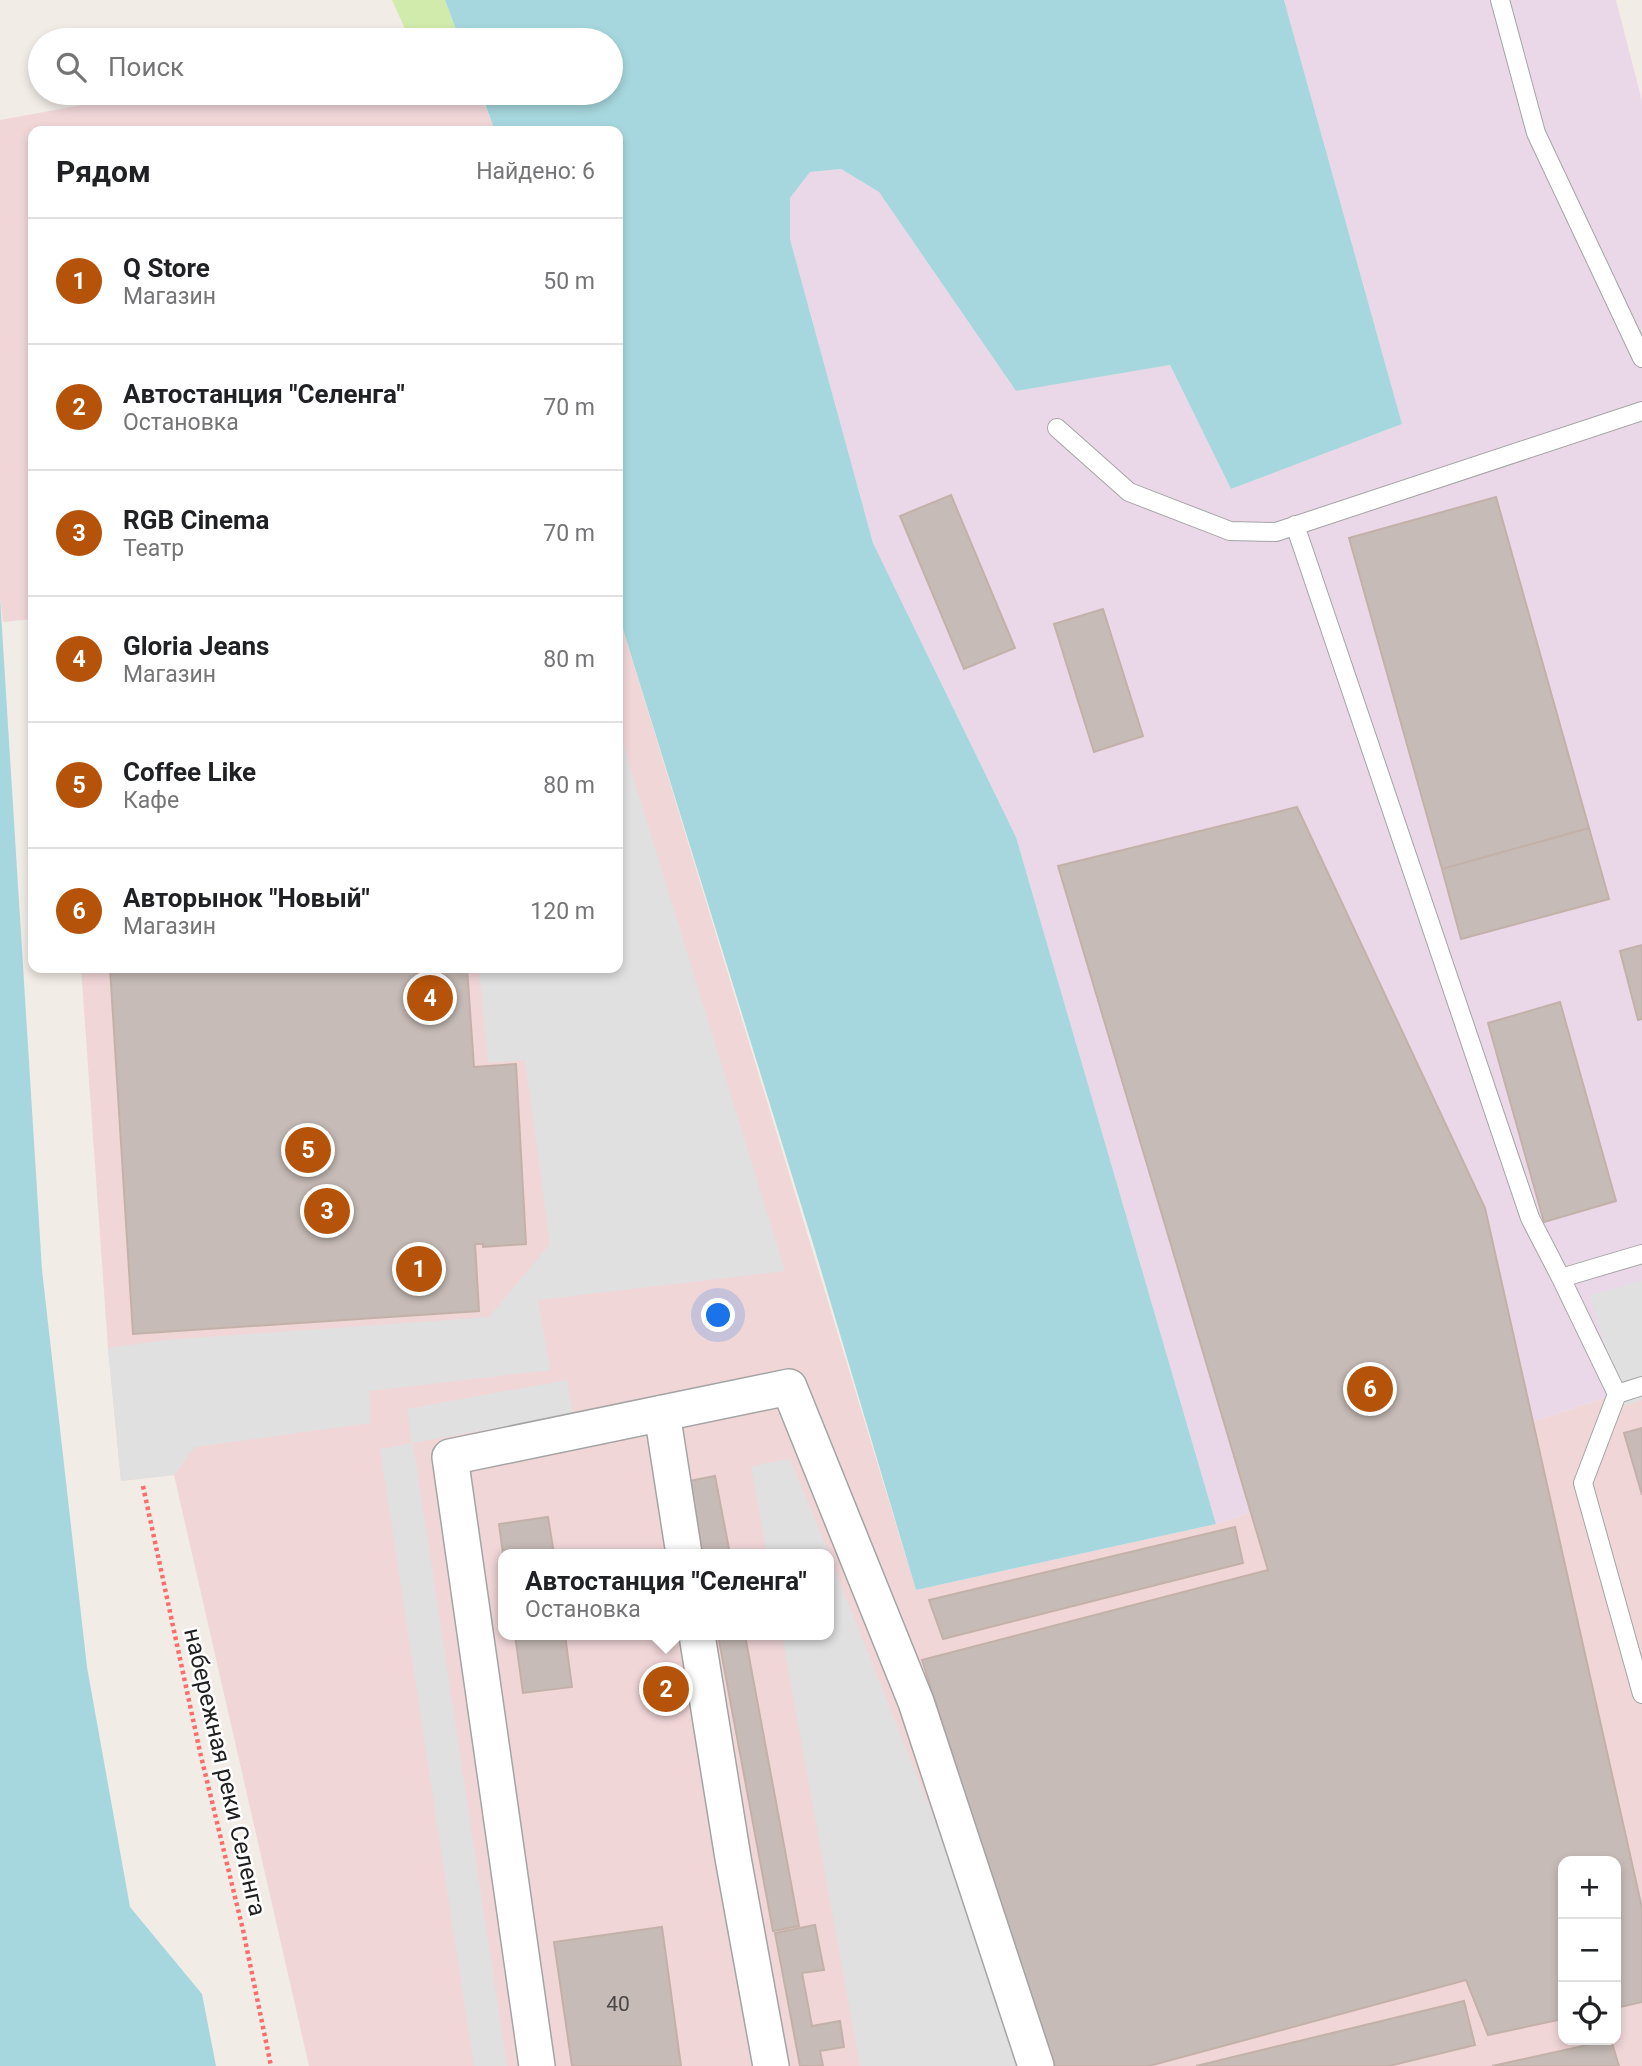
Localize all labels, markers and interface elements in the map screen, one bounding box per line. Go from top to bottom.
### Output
search box [28,28,623,105]
icon: search [52,48,90,86]
text: Поиск [108,52,184,82]
text: Рядом [56,154,151,189]
text: Найдено: 6 [476,158,595,185]
text: Q Store [123,253,210,283]
text: 1 [72,268,86,295]
text: 50 m [543,268,595,295]
text: Магазин [123,283,216,310]
text: Автостанция "Селенга" [123,379,405,409]
text: 2 [72,394,86,421]
text: 70 m [543,394,595,421]
text: Остановка [123,409,239,436]
text: RGB Cinema [123,505,269,535]
text: 3 [72,520,86,547]
text: 70 m [543,520,595,547]
text: Театр [123,535,184,562]
text: Gloria Jeans [123,631,269,661]
text: 4 [72,646,86,673]
text: 80 m [543,646,595,673]
text: Магазин [123,661,216,688]
text: Coffee Like [123,757,256,787]
text: 5 [72,772,86,799]
text: 80 m [543,772,595,799]
text: Кафе [123,787,179,814]
text: Авторынок "Новый" [123,883,370,913]
text: 6 [72,898,86,925]
text: 120 m [530,898,595,925]
text: Магазин [123,913,216,940]
pin: 4 [407,972,453,1024]
pin: 5 [285,1124,331,1176]
pin: 3 [304,1185,350,1237]
pin: 1 [396,1243,442,1295]
your location [701,1298,735,1332]
pin: 6 [1347,1363,1393,1415]
popup [498,1549,834,1640]
text: Автостанция "Селенга" [525,1566,807,1596]
text: Остановка [525,1596,641,1623]
street label: набережная реки Селенга [178,1625,272,1919]
pin: 2 [643,1663,689,1715]
map controls [1558,1856,1621,2045]
button: + [1558,1856,1621,1919]
button: − [1558,1919,1621,1982]
button: locate [1558,1982,1621,2045]
house number: 40 [606,1992,630,2016]

